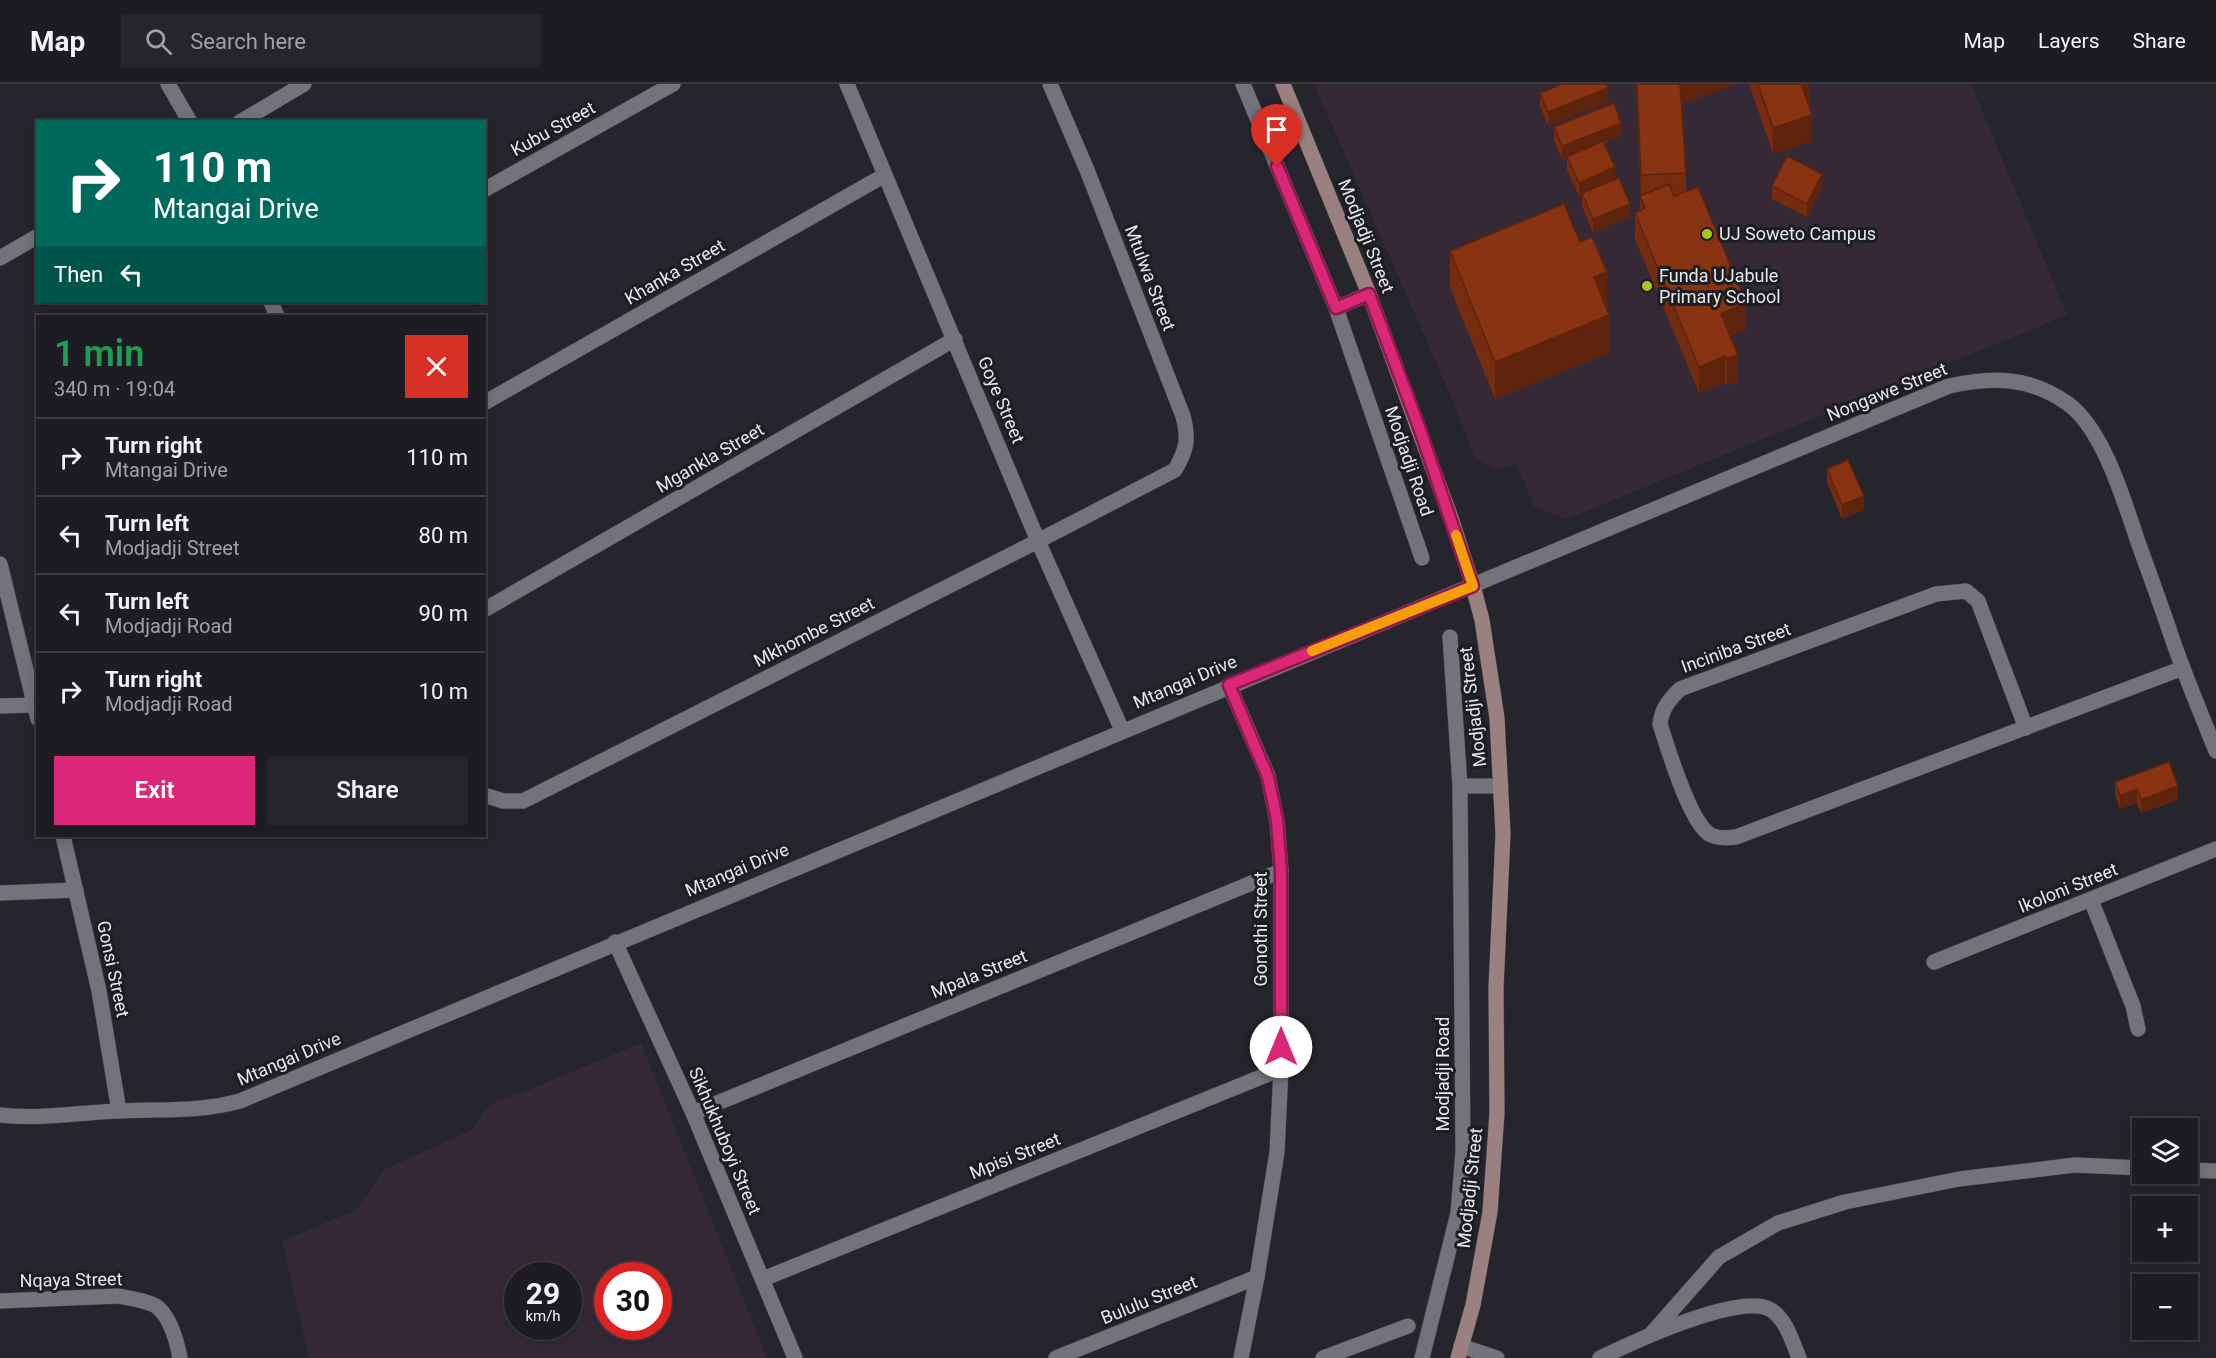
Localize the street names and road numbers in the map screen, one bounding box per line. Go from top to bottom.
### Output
street label: Kubu Street [507,97,599,160]
street label: Modjadji Street [1334,176,1399,296]
street label: Mtulwa Street [1121,222,1180,334]
street label: Khanka Street [621,234,729,309]
street label: Goye Street [974,353,1029,446]
street label: Nongawe Street [1824,358,1950,425]
street label: Modjadji Road [1381,403,1438,519]
street label: Mgankla Street [652,418,767,497]
street label: Mkhombe Street [750,592,878,671]
street label: Inciniba Street [1678,618,1793,677]
street label: Modjadji Street [1455,646,1490,768]
street label: Mtangai Drive [1130,650,1240,713]
street label: Mtangai Drive [682,838,792,901]
street label: Ikoloni Street [2015,858,2121,917]
street label: Gonothi Street [1250,871,1271,986]
street label: Gonsi Street [93,919,134,1019]
street label: Mpala Street [928,945,1030,1002]
street label: Modjadji Road [1432,1017,1453,1131]
street label: Mtangai Drive [234,1027,344,1090]
street label: Sikhukhuboyi Street [685,1064,766,1218]
street label: Modjadji Street [1453,1127,1486,1249]
street label: Mpisi Street [966,1128,1063,1183]
street label: Nqaya Street [19,1268,123,1291]
street label: Bululu Street [1098,1271,1200,1328]

